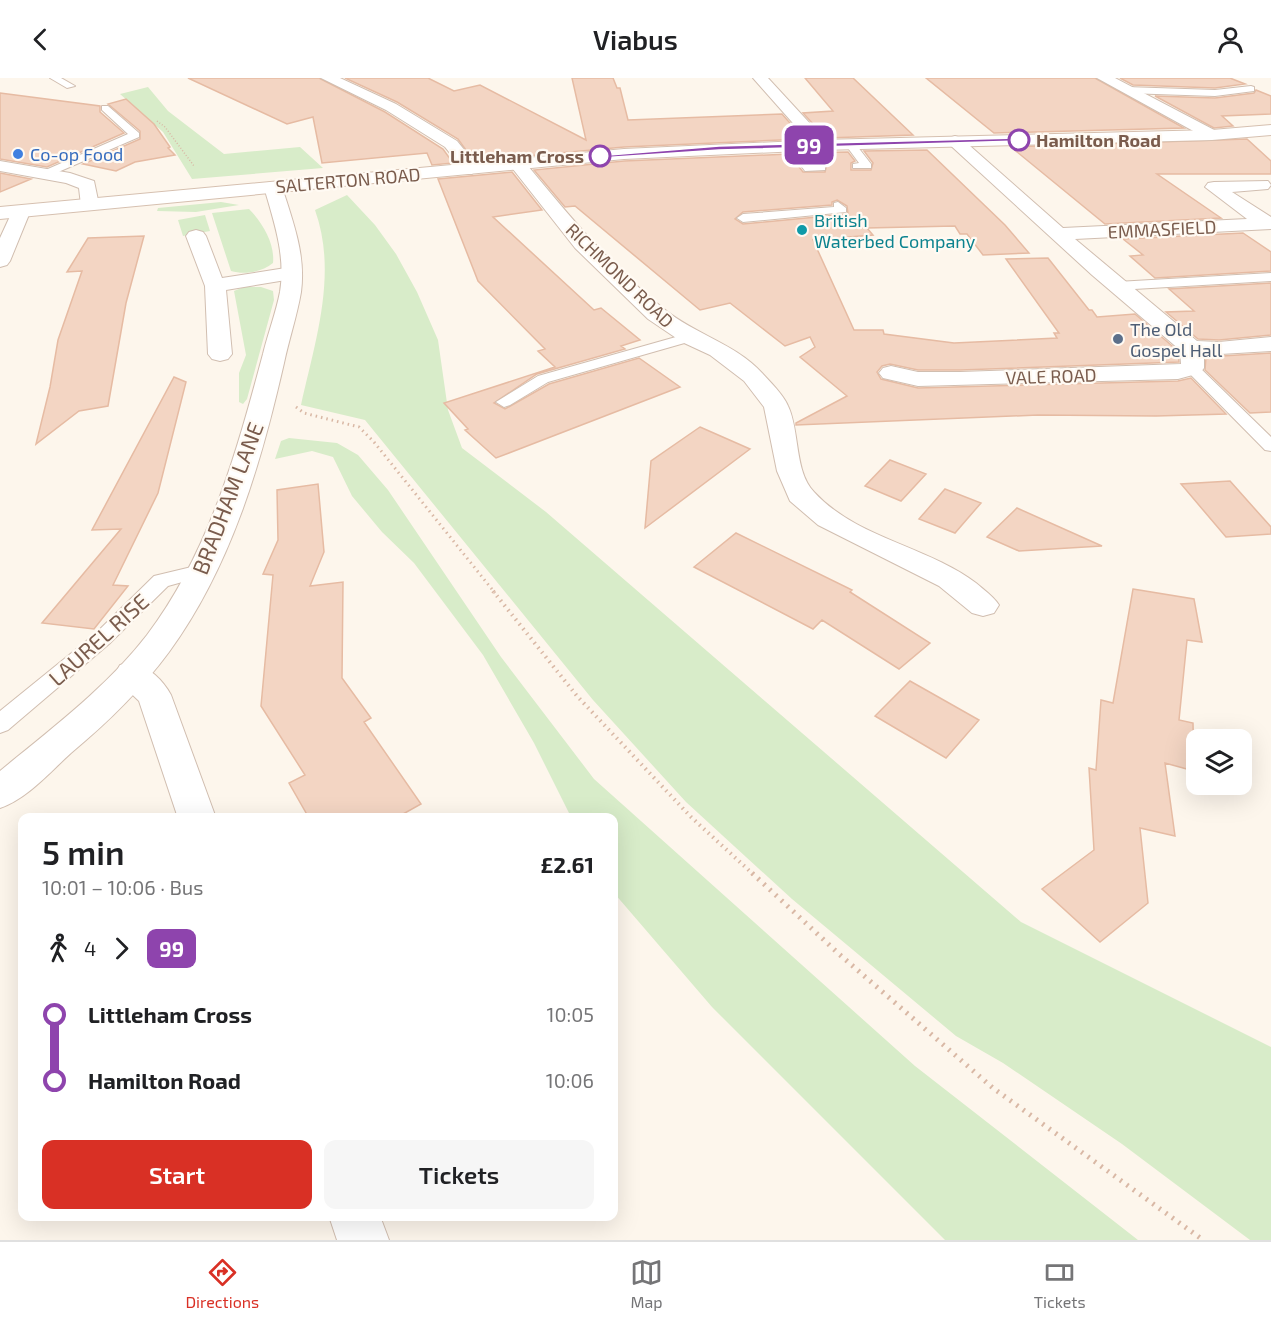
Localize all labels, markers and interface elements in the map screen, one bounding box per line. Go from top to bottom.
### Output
icon: back [24,23,57,56]
text: Viabus [593,23,678,55]
icon: person [1214,23,1247,56]
line badge: 99 [782,126,836,164]
marker: Hamilton Road [1008,129,1030,151]
place label: Hamilton Road [1036,129,1161,151]
text: 99 [797,133,821,158]
place label: Co-op Food [30,143,123,165]
place label: Littleham Cross [450,145,584,167]
marker: Littleham Cross [589,145,611,167]
marker: Co-op Food [11,147,25,161]
street label: SALTERTON ROAD [275,163,421,197]
place label: British Waterbed Company [814,209,976,252]
street label: EMMASFIELD [1107,215,1217,243]
street label: RICHMOND ROAD [562,218,678,332]
marker: British Waterbed Company [795,223,809,237]
place label: The Old Gospel Hall [1130,318,1223,361]
marker: The Old Gospel Hall [1111,332,1125,346]
street label: VALE ROAD [1005,363,1097,389]
street label: BRADHAM LANE [186,418,268,578]
street label: LAUREL RISE [43,587,153,691]
map controls [1186,729,1252,795]
button: layers [1186,729,1252,795]
text: 5 min [42,832,125,872]
text: £2.61 [540,851,594,877]
text: 10:01 – 10:06 · Bus [42,875,203,899]
icon: walk [42,932,75,965]
icon: forward [105,932,138,965]
text: 4 [84,936,96,960]
text: 99 [159,936,184,961]
text: Littleham Cross [88,1001,252,1027]
text: 10:05 [546,1002,594,1026]
text: Hamilton Road [88,1067,241,1093]
text: 10:06 [546,1068,594,1092]
button: Start [42,1140,312,1209]
button: Tickets [324,1140,594,1209]
tab: Directions [185,1256,259,1311]
tab: Map [630,1256,663,1311]
tab: Tickets [1034,1256,1086,1311]

